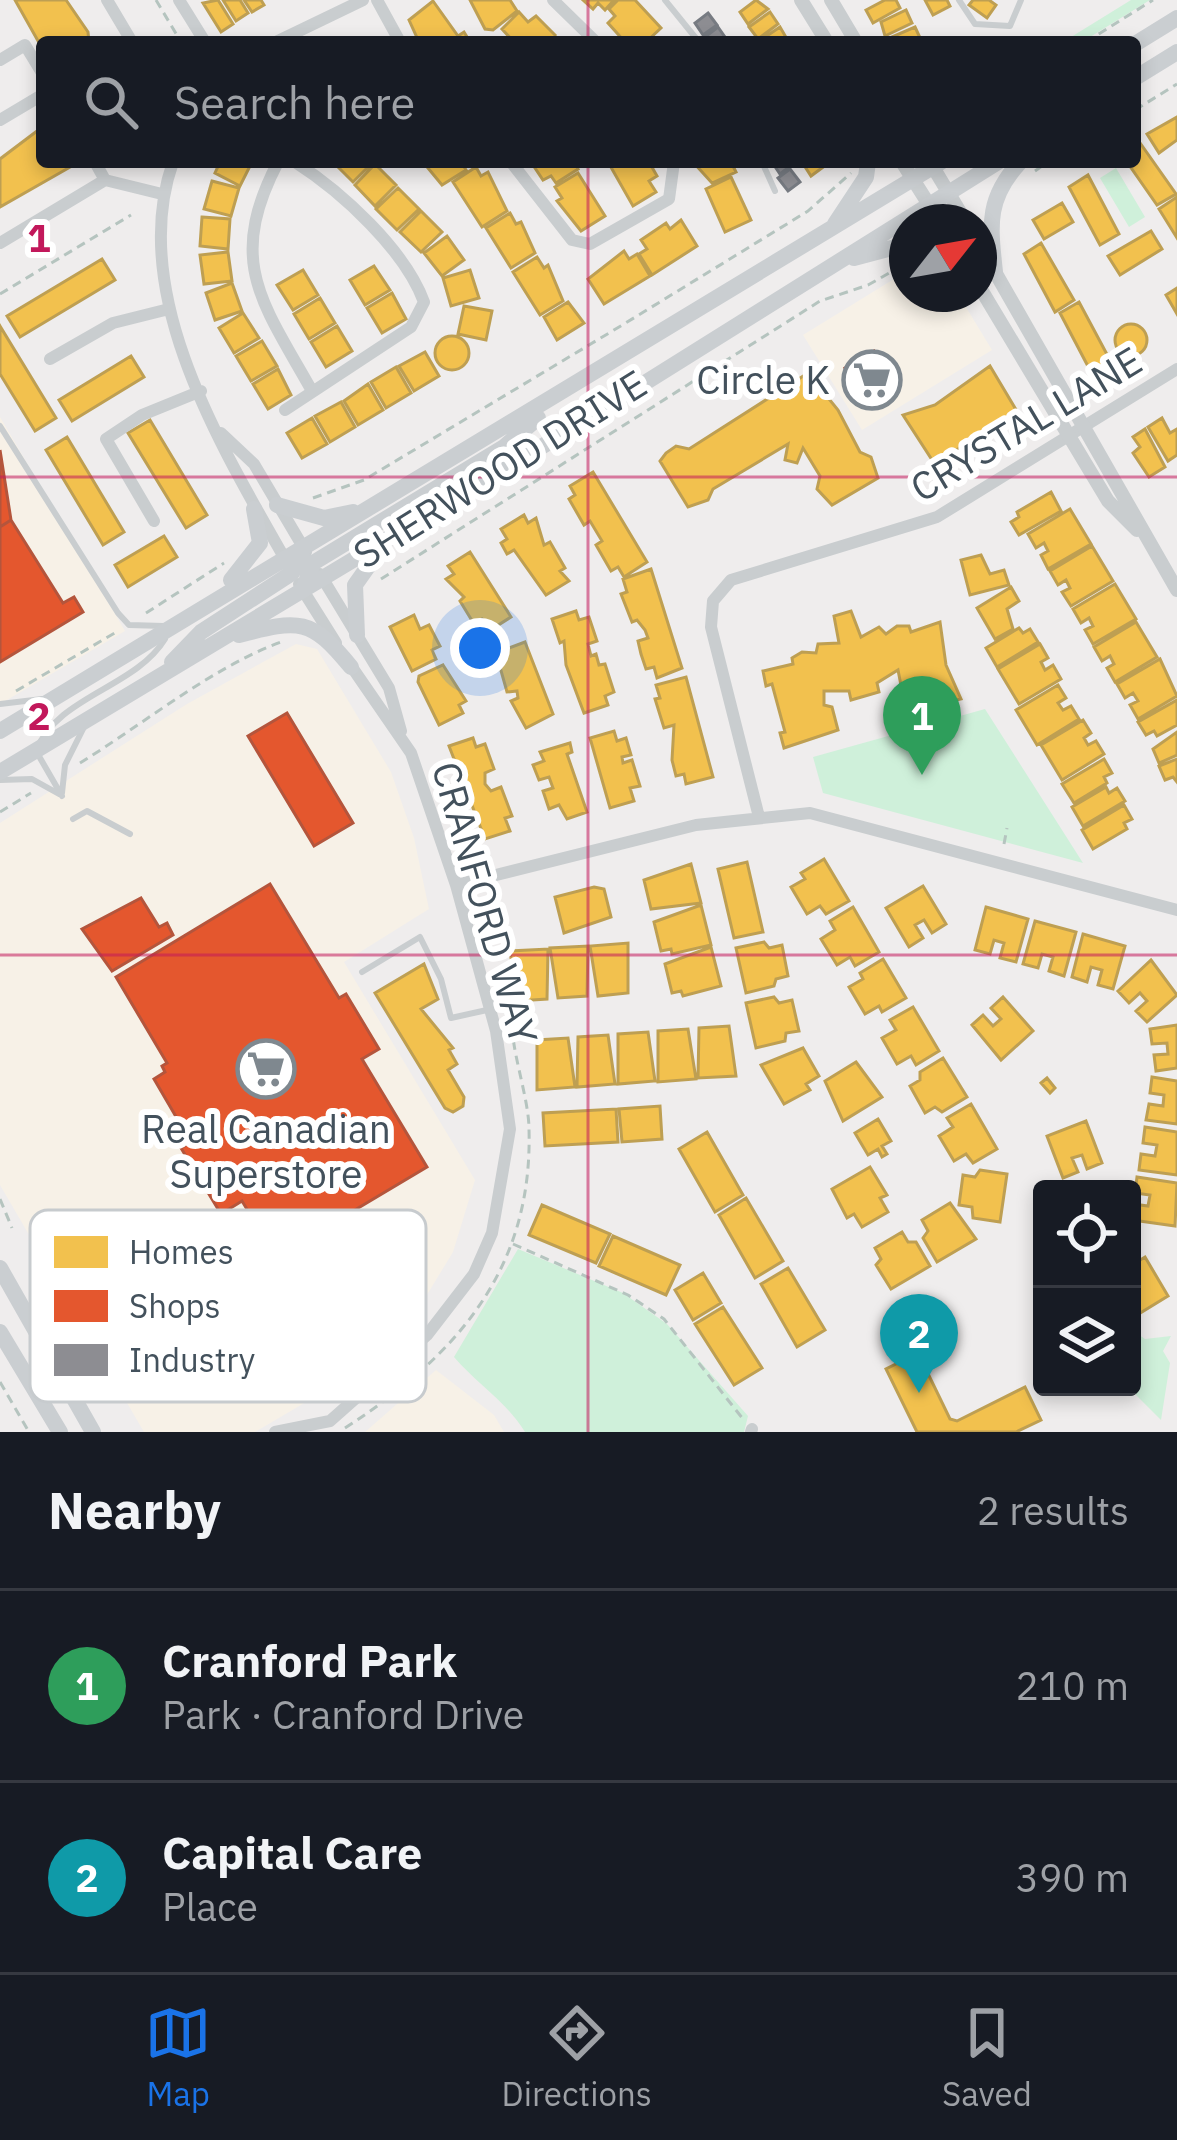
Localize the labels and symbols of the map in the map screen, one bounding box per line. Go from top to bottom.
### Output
north arrow [889,204,997,312]
text: 1 [27,212,51,263]
street label: CRYSTAL LANE [901,334,1151,513]
supermarket icon: Circle K [841,349,903,411]
place label: Circle K [696,354,830,405]
street label: SHERWOOD DRIVE [344,358,656,579]
your location [450,618,510,678]
pin: 1 [883,676,961,775]
text: 2 [27,690,51,741]
street label: CRANFORD WAY [421,756,550,1050]
supermarket icon: Real Canadian Superstore [235,1038,297,1100]
place label: Real Canadian Superstore [141,1103,391,1199]
legend [30,1210,426,1402]
text: Homes [129,1230,234,1273]
text: Shops [129,1284,221,1327]
pin: 2 [880,1294,958,1393]
text: Industry [129,1338,255,1381]

